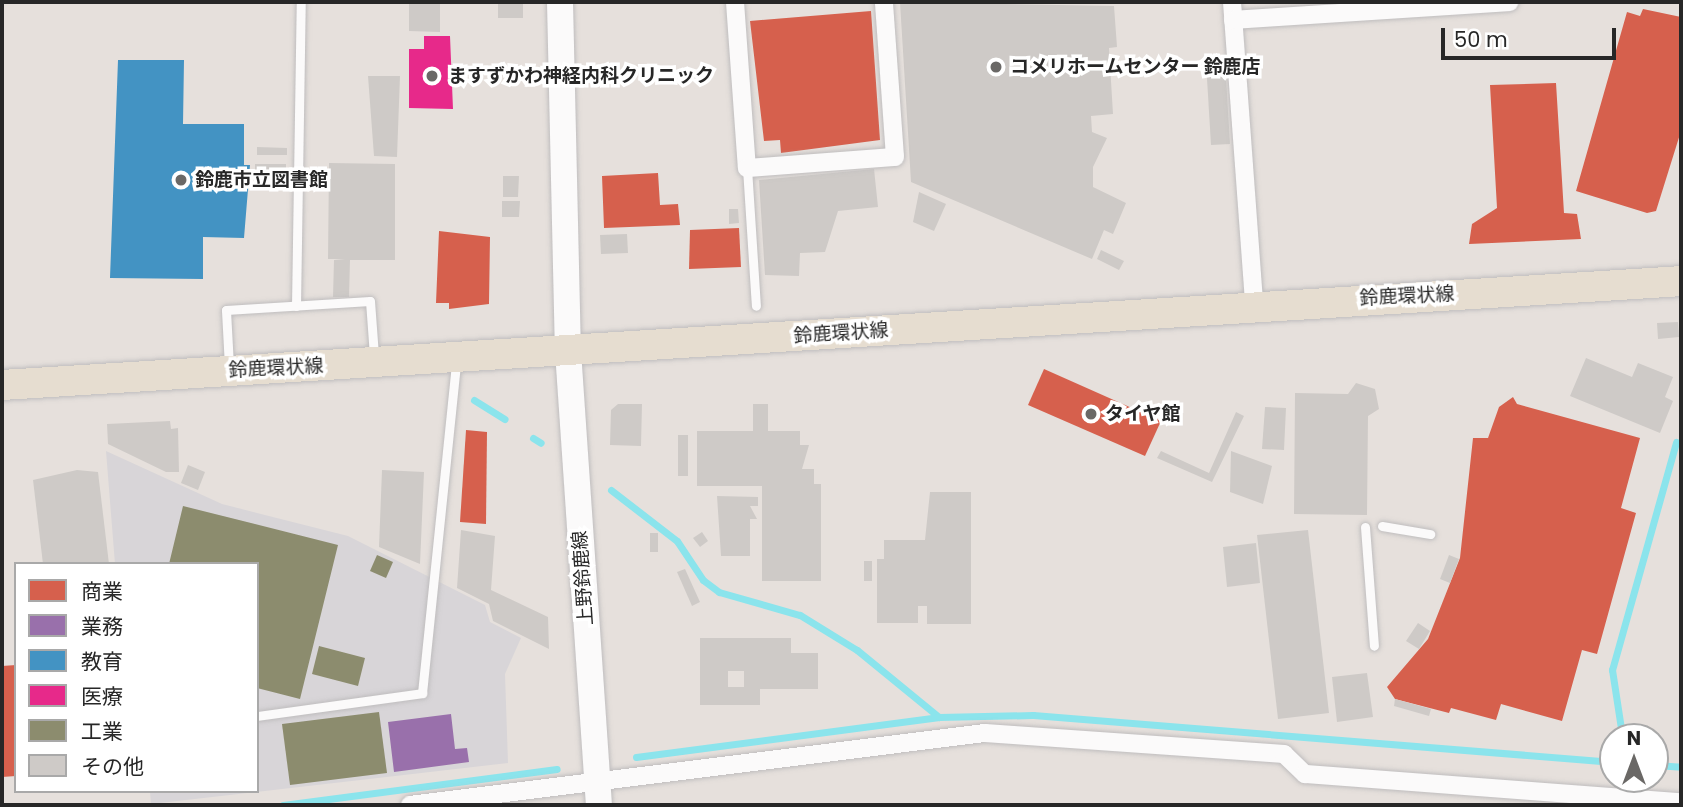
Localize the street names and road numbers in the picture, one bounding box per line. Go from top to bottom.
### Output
street label: 鈴鹿環状線 [1359,282,1455,310]
street label: 鈴鹿環状線 [793,318,889,348]
street label: 鈴鹿環状線 [228,354,324,382]
street label: 上野鈴鹿線 [568,530,598,626]

